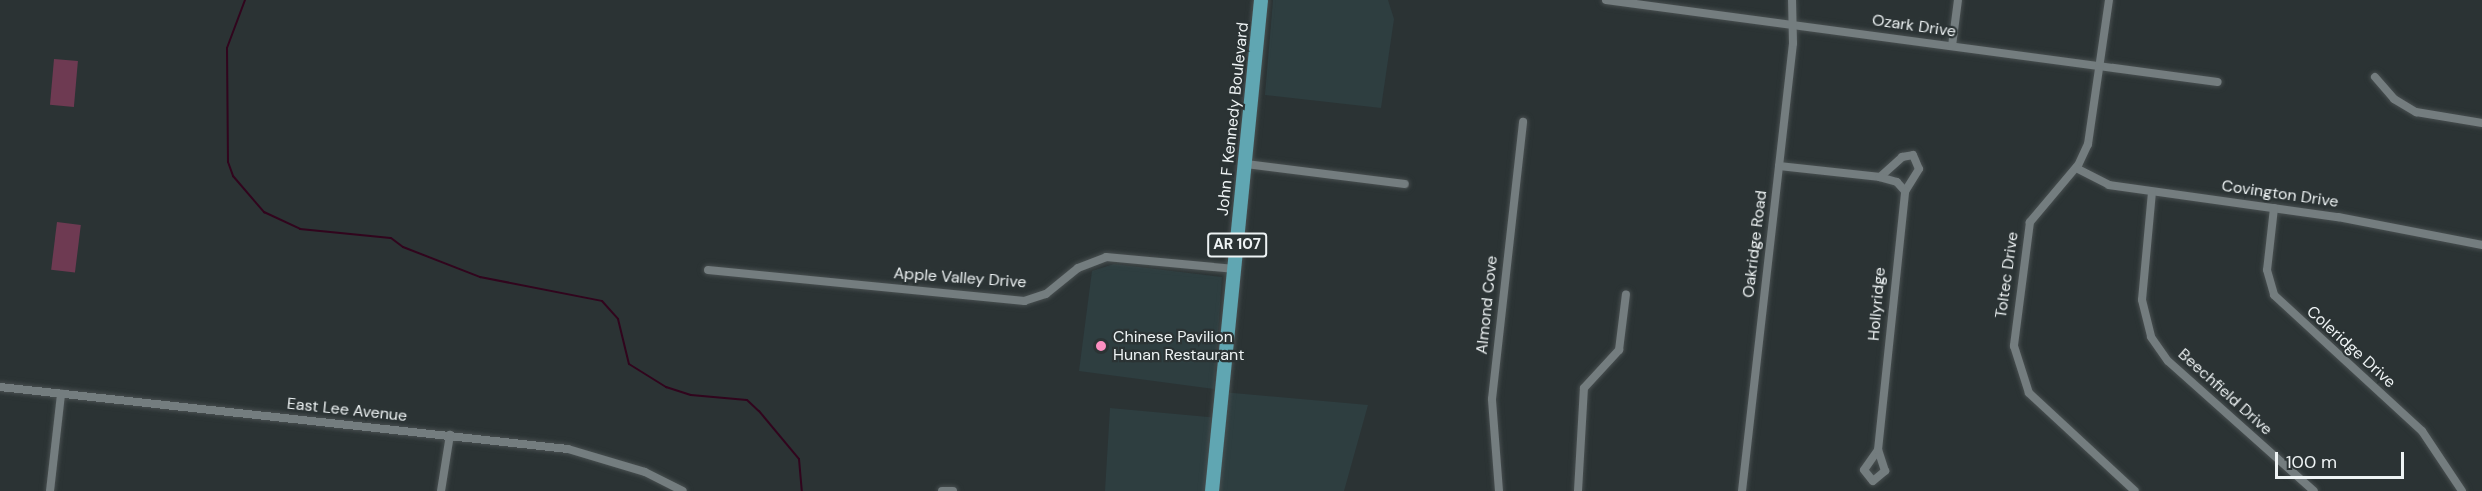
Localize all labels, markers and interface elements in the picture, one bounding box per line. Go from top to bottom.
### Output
street label: Ozark Drive [1871,11,1957,41]
street label: John F Kennedy Boulevard [1213,21,1253,217]
street label: Covington Drive [2220,176,2340,212]
street label: Oakridge Road [1739,189,1771,299]
street label: Toltec Drive [1991,231,2023,319]
road number: AR 107 [1207,233,1267,257]
street label: Almond Cove [1472,255,1502,355]
street label: Apple Valley Drive [893,264,1027,292]
street label: Hollyridge [1864,266,1890,342]
street label: Coleridge Drive [2302,302,2400,392]
place label: Chinese Pavilion Hunan Restaurant [1113,327,1244,365]
marker: Chinese Pavilion Hunan Restaurant [1094,339,1108,353]
street label: Beechfield Drive [2174,345,2276,439]
street label: East Lee Avenue [286,394,408,426]
scale bar [2278,440,2407,478]
text: 100 m [2286,450,2337,474]

